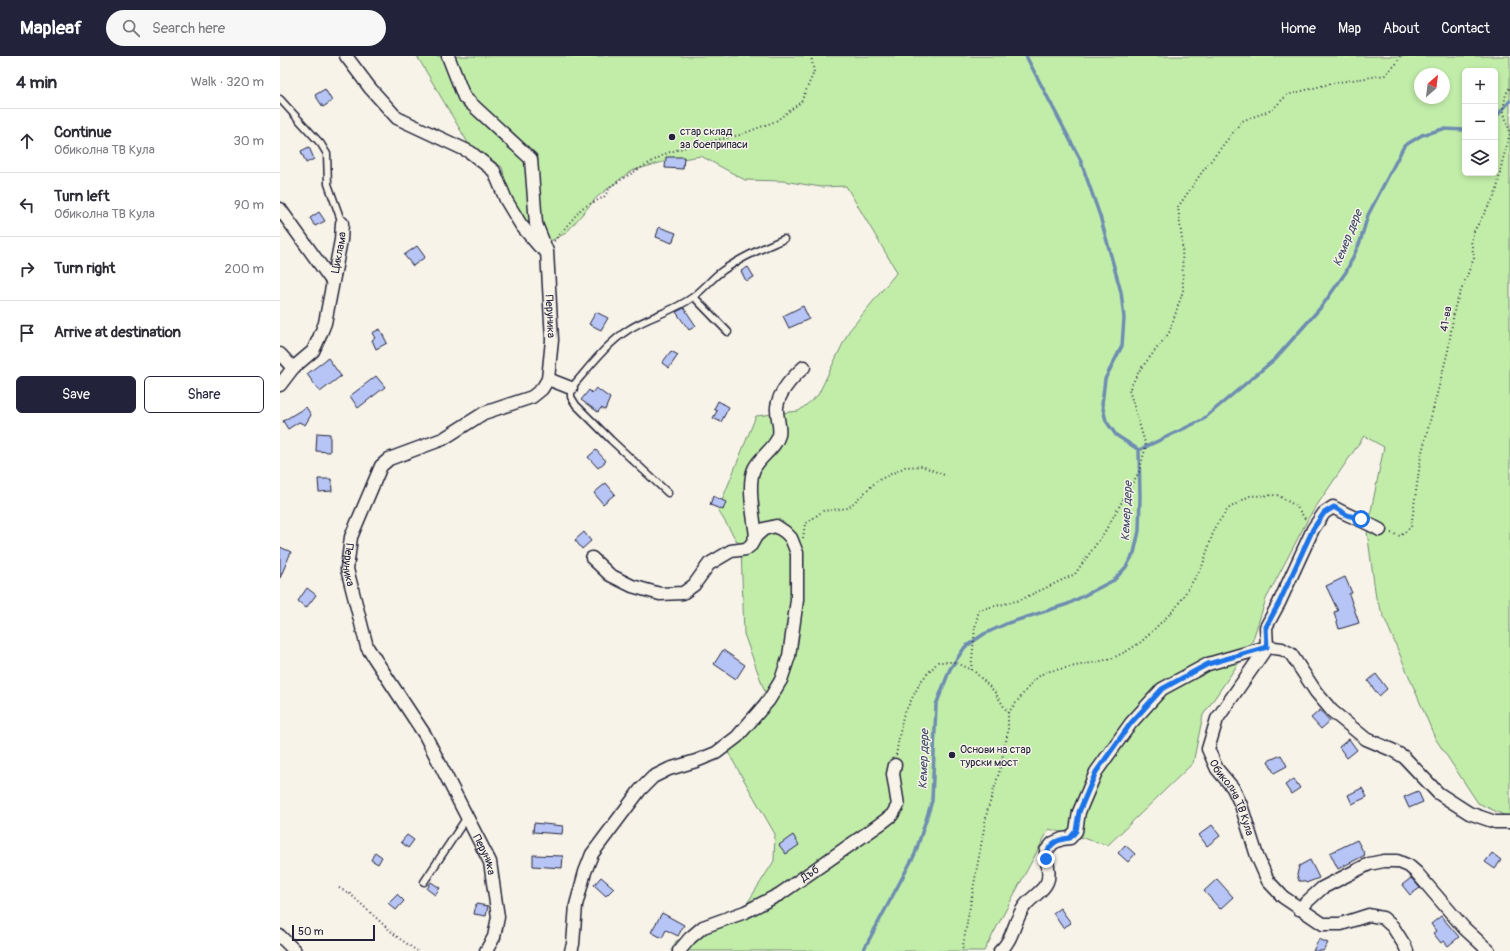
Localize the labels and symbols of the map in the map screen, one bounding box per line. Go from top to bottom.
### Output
north arrow [1414,68,1450,104]
place label: стар склад за боеприпаси [680,125,747,151]
marker: стар склад за боеприпаси [667,132,677,142]
water label: Кемер дере [1330,207,1367,268]
street label: Циклама [328,231,348,274]
street label: Перуника [543,294,558,338]
street label: 41-ва [1437,305,1455,333]
water label: Кемер дере [1118,480,1136,541]
route start [1352,510,1370,528]
street label: Перуника [340,543,358,588]
water label: Кемер дере [915,728,933,789]
place label: Основи на стар турски мост [960,743,1031,769]
marker: Основи на стар турски мост [947,750,957,760]
street label: Обиколна ТВ Кула [1207,757,1257,837]
street label: Перуника [470,832,498,876]
route end [1037,850,1055,868]
street label: Дъб [797,862,822,885]
scale bar [292,923,375,942]

